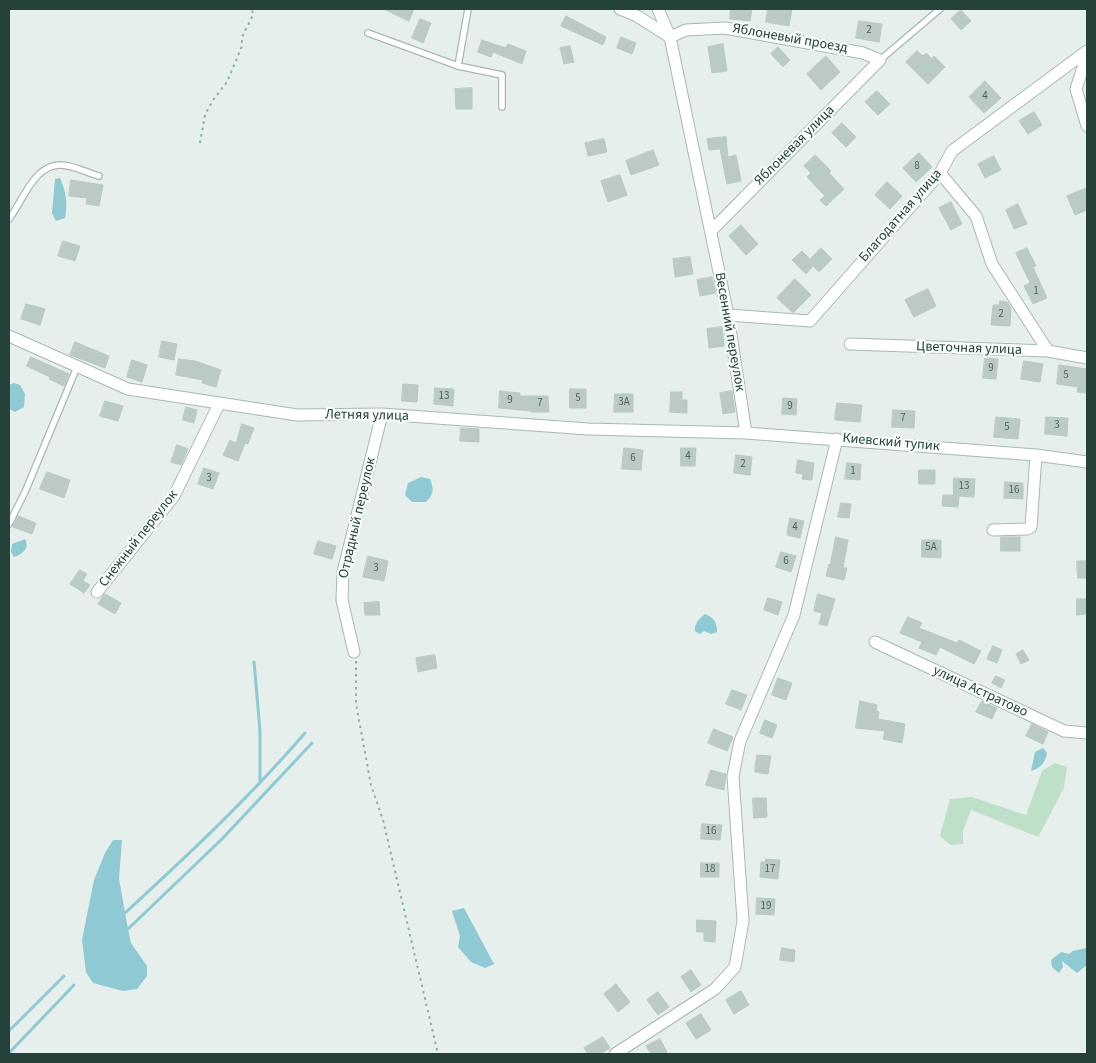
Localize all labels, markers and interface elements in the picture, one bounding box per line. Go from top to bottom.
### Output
street label: Яблоневый проезд [731,21,849,57]
house number: 2 [866,24,872,38]
house number: 4 [982,90,988,104]
street label: Яблоневая улица [751,102,839,190]
house number: 8 [914,160,920,174]
street label: Благодатная улица [856,166,946,266]
street label: Весенний переулок [710,271,748,393]
house number: 1 [1033,285,1039,299]
house number: 2 [998,308,1004,322]
street label: Цветочная улица [916,339,1022,359]
house number: 9 [988,362,994,376]
house number: 5 [1063,369,1069,383]
house number: 13 [439,390,449,404]
house number: 5 [575,392,581,406]
house number: 9 [507,394,513,408]
house number: 3А [618,396,630,410]
house number: 7 [537,397,543,411]
house number: 9 [787,400,793,414]
street label: Летняя улица [325,407,409,425]
house number: 7 [900,412,906,426]
house number: 3 [1054,419,1060,433]
house number: 5 [1004,421,1010,435]
street label: Киевский тупик [842,430,940,456]
house number: 4 [685,450,691,464]
house number: 6 [630,452,636,466]
street label: Отрадный переулок [336,456,380,580]
house number: 2 [740,458,746,472]
house number: 1 [850,465,856,479]
house number: 3 [206,472,212,486]
house number: 13 [959,480,969,494]
house number: 16 [1009,484,1019,498]
street label: Снежный переулок [96,487,182,591]
house number: 4 [792,521,798,535]
house number: 5А [925,541,937,555]
house number: 6 [783,555,789,569]
house number: 3 [373,562,379,576]
street label: улица Астратово [930,663,1030,721]
house number: 16 [706,825,716,839]
house number: 18 [705,863,715,877]
house number: 17 [765,863,775,877]
house number: 19 [761,900,771,914]

